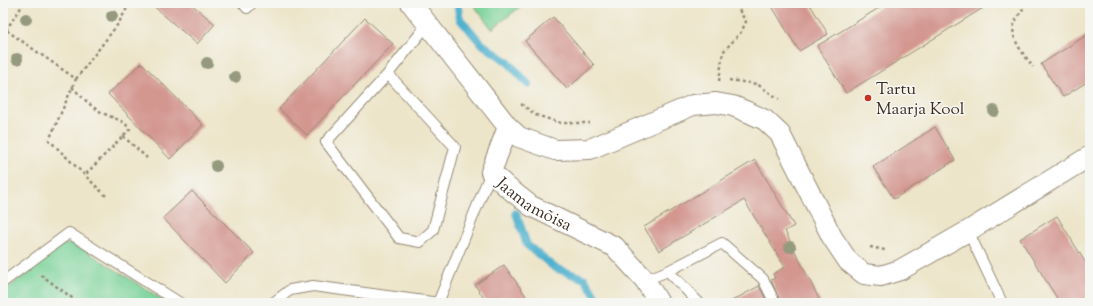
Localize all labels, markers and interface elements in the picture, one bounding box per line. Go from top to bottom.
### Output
place label: Tartu Maarja Kool [876,78,965,122]
marker: Tartu Maarja Kool [863,93,873,103]
street label: Jaamamõisa [489,172,575,238]

